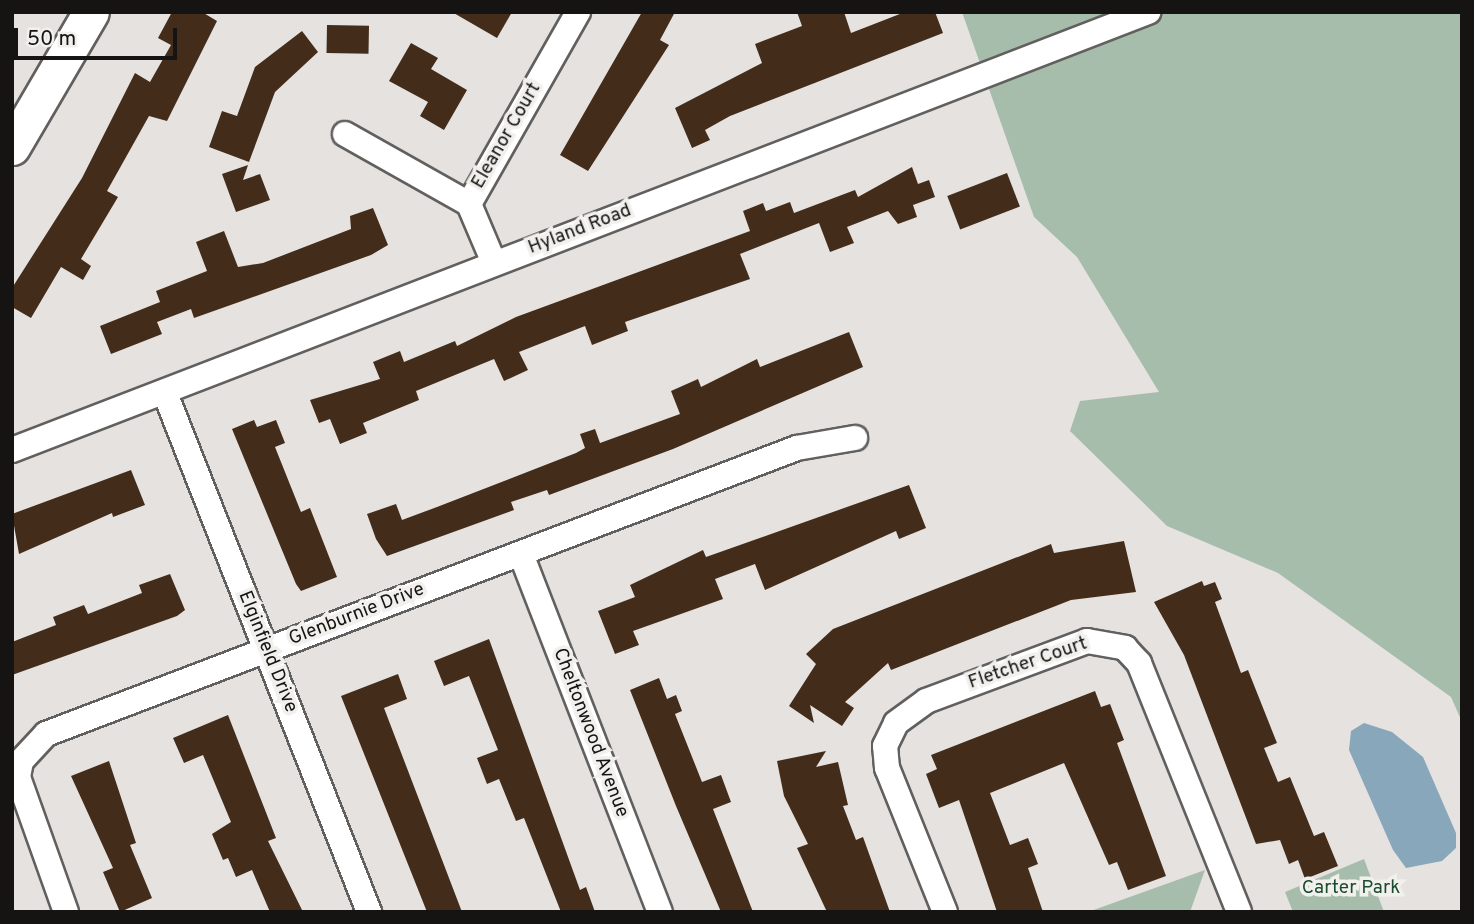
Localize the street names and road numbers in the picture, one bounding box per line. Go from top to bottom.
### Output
street label: Eleanor Court [467,79,547,193]
street label: Hyland Road [525,200,635,260]
street label: Glenburnie Drive [286,579,428,651]
street label: Elginfield Drive [232,588,302,716]
street label: Fletcher Court [966,633,1090,695]
street label: Cheltonwood Avenue [547,645,633,821]

